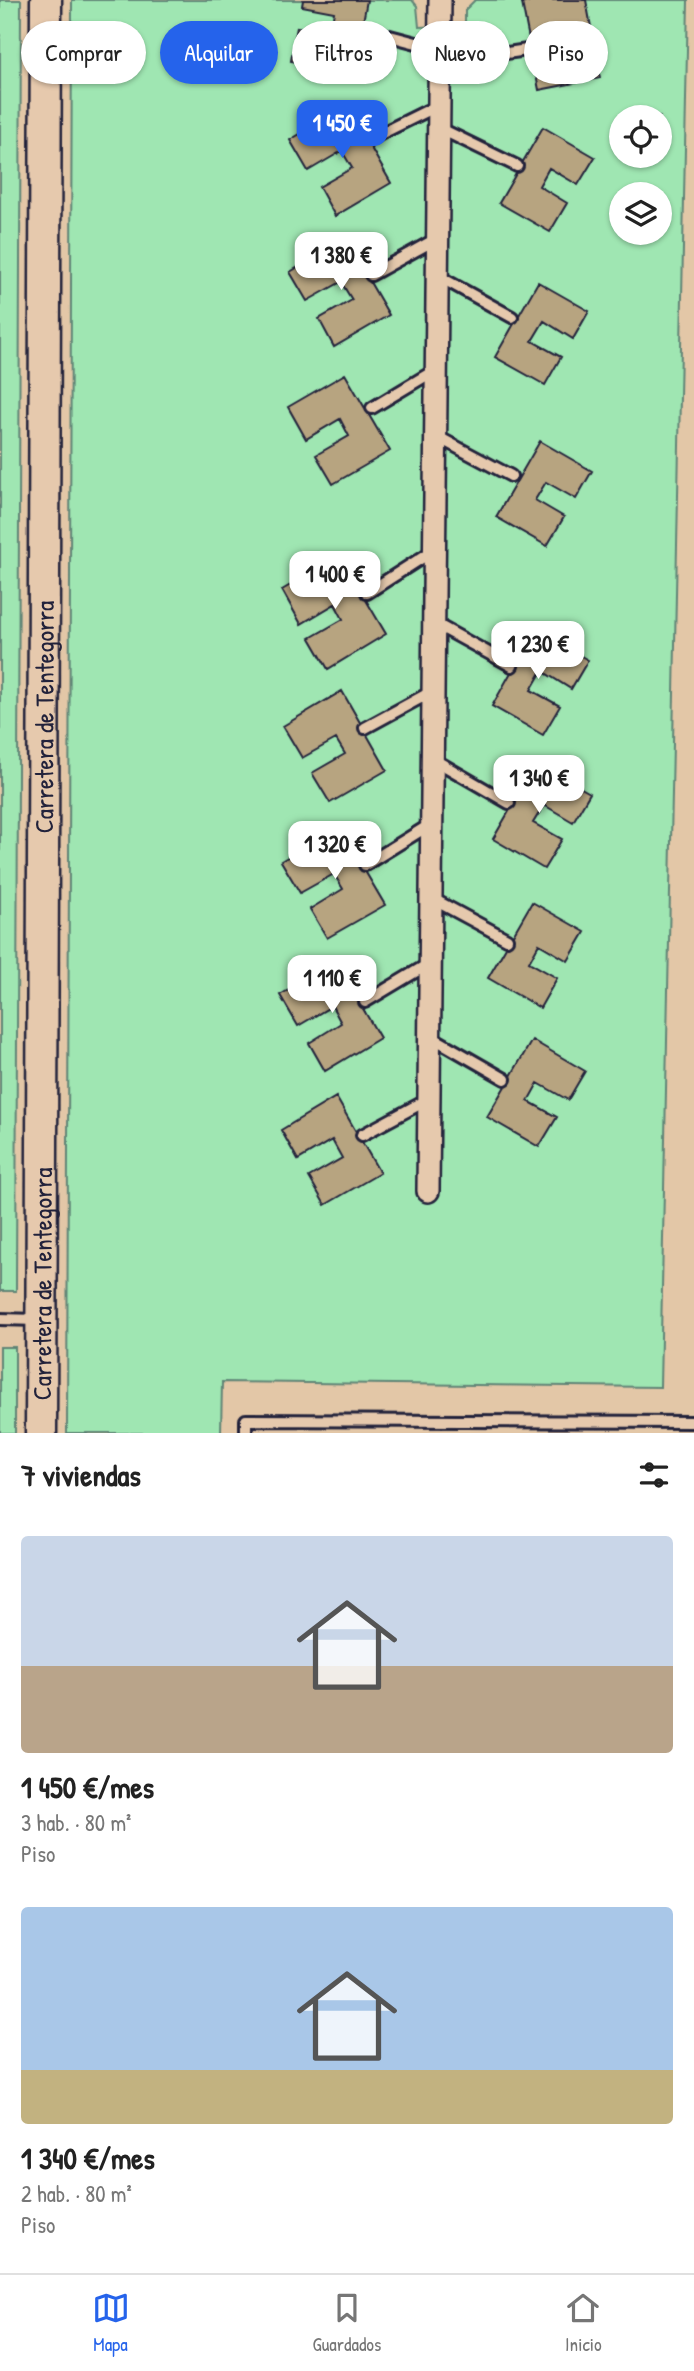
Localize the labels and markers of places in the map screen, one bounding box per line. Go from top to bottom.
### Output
pin: 1 450 € [277,100,407,160]
pin: 1 380 € [276,232,406,292]
pin: 1 400 € [270,552,400,611]
pin: 1 230 € [473,622,603,681]
pin: 1 340 € [474,756,604,815]
pin: 1 320 € [270,822,400,881]
pin: 1 110 € [267,956,397,1015]

